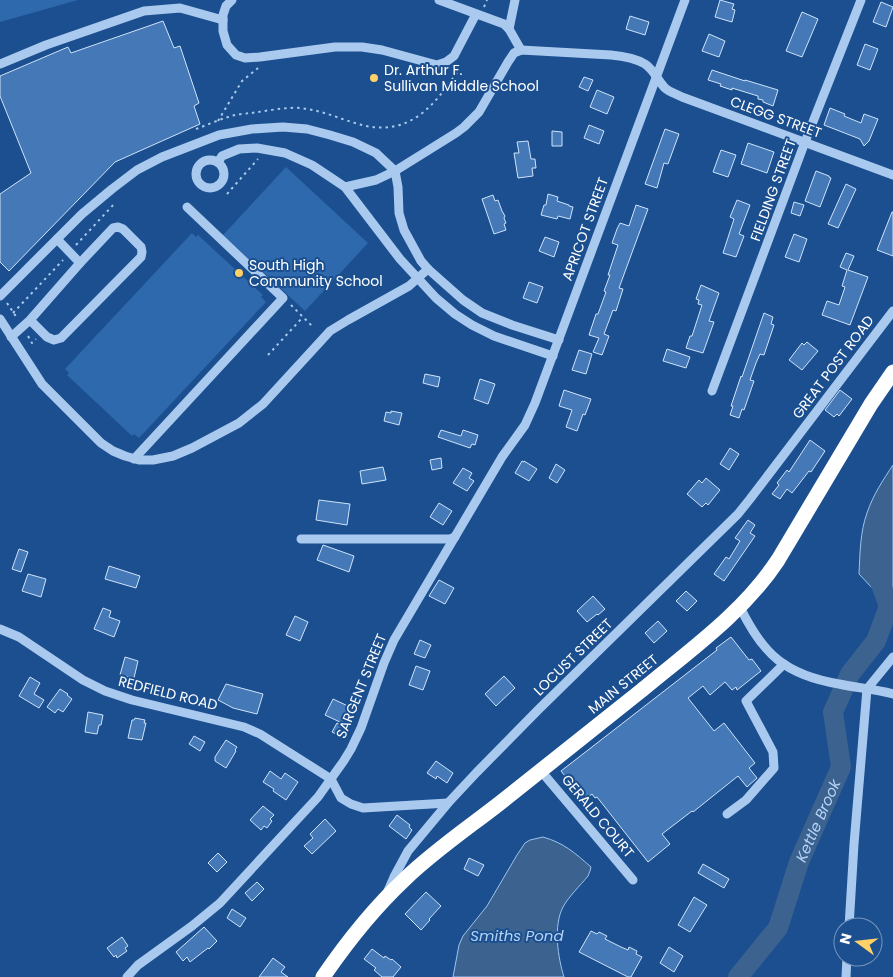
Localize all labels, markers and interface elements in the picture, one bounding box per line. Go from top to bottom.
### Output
place label: Dr. Arthur F. Sullivan Middle School [384,60,539,96]
marker: Dr. Arthur F. Sullivan Middle School [368,72,380,84]
street label: CLEGG STREET [728,91,825,143]
street label: FIELDING STREET [745,136,801,244]
street label: APRICOT STREET [557,174,613,284]
place label: South High Community School [249,255,383,291]
marker: South High Community School [233,267,245,279]
street label: GREAT POST ROAD [787,311,879,423]
street label: LOCUST STREET [529,614,617,700]
street label: SARGENT STREET [331,630,391,742]
street label: MAIN STREET [584,649,663,718]
street label: REDFIELD ROAD [116,671,220,715]
street label: GERALD COURT [557,770,639,862]
water label: Kettle Brook [790,775,845,865]
north arrow [833,917,883,967]
water label: Smiths Pond [470,925,564,946]
text: N [834,931,856,946]

